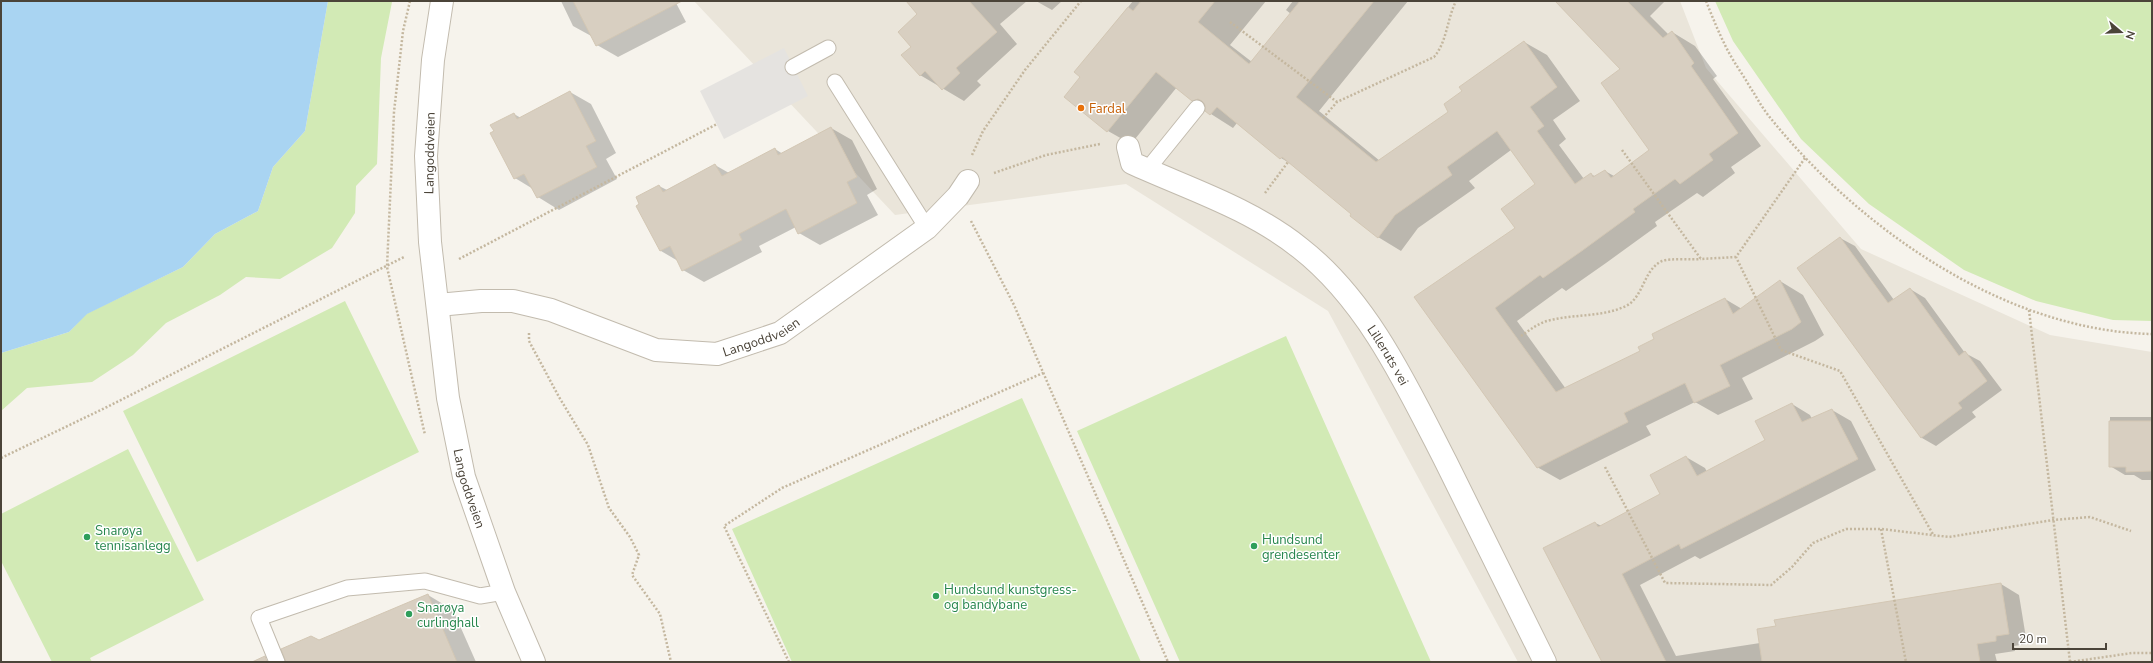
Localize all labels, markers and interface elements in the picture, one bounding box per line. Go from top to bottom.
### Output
north arrow [2101,12,2141,52]
text: N [2122,29,2138,41]
place label: Fardal [1089,100,1126,118]
marker: Fardal [1076,103,1086,113]
street label: Langoddveien [420,112,440,194]
street label: Langoddveien [720,314,804,362]
street label: Lilleruts vei [1363,322,1413,389]
street label: Langoddveien [448,447,489,531]
place label: Snarøya tennisanlegg [95,522,171,555]
place label: Hundsund grendesenter [1262,531,1340,564]
marker: Snarøya tennisanlegg [82,532,92,542]
marker: Hundsund grendesenter [1249,541,1259,551]
place label: Hundsund kunstgress- og bandybane [944,581,1077,614]
marker: Hundsund kunstgress- og bandybane [931,591,941,601]
place label: Snarøya curlinghall [417,599,479,632]
marker: Snarøya curlinghall [404,609,414,619]
scale bar [2013,625,2106,651]
text: 20 m [2019,631,2047,647]

